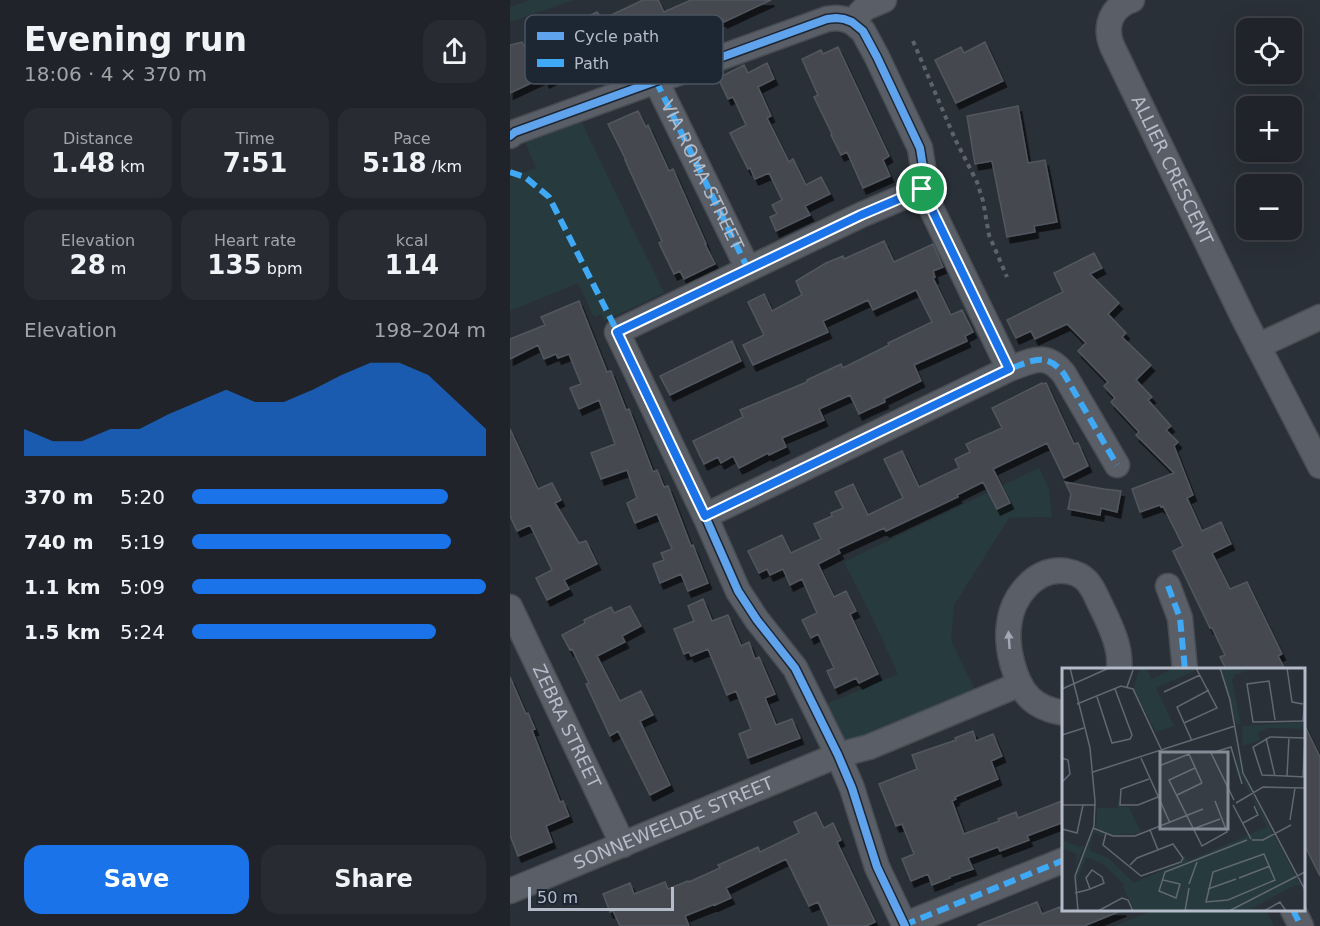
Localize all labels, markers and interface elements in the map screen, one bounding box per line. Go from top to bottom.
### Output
legend [525,15,723,84]
map controls [1236,18,1302,240]
button: locate [1236,18,1302,84]
text: Evening run [24,20,247,59]
button: share [423,20,486,83]
text: Cycle path [574,27,659,46]
text: Path [574,54,609,73]
text: 18:06 · 4 × 370 m [24,62,207,86]
street label: ALLIER CRESCENT [1127,92,1218,249]
button: + [1236,96,1302,162]
street label: VIA ROMA STREET [657,97,749,255]
text: Distance [63,129,133,148]
text: Time [235,129,275,148]
text: Pace [393,129,431,148]
text: 1.48 [51,148,115,178]
text: 7:51 [223,148,287,178]
text: 5:18 [362,148,427,178]
text: km [115,157,145,176]
text: /km [427,157,462,176]
pin [896,163,947,214]
icon: arrive [905,172,938,205]
button: − [1236,174,1302,240]
text: Elevation [61,231,135,250]
text: Heart rate [214,231,296,250]
text: kcal [396,231,428,250]
text: 28 [70,250,106,280]
text: 135 [207,250,262,280]
text: 114 [385,250,439,280]
text: m [106,259,126,278]
text: bpm [262,259,303,278]
text: Elevation [24,318,117,342]
text: 198–204 m [374,318,486,342]
text: 370 m [24,485,94,509]
text: 5:20 [120,485,165,509]
text: 740 m [24,530,94,554]
text: 5:19 [120,530,165,554]
text: 1.1 km [24,575,101,599]
text: 5:09 [120,575,165,599]
text: 1.5 km [24,620,101,644]
text: 5:24 [120,620,165,644]
one-way arrow [1005,630,1014,649]
street label: ZEBRA STREET [529,661,606,792]
inset map [1062,668,1305,911]
street label: SONNEWEELDE STREET [570,772,777,873]
button: Save [24,845,249,914]
button: Share [261,845,486,914]
scale bar [528,884,674,912]
text: 50 m [537,888,578,907]

